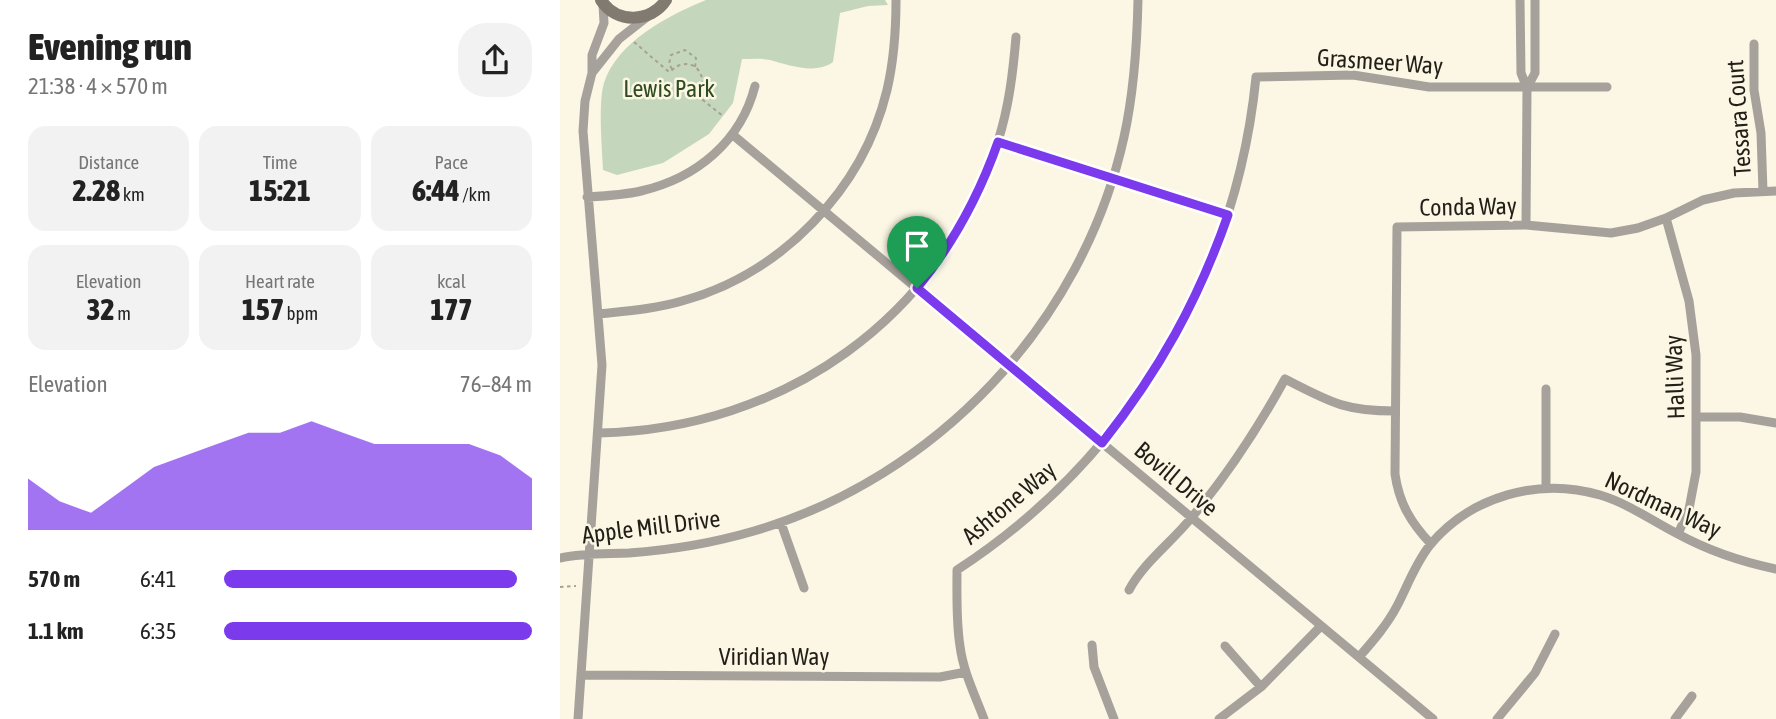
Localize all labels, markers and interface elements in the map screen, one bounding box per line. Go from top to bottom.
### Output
button: share [458,23,532,97]
text: Evening run [28,25,192,68]
street label: Grasmeer Way [1316,44,1444,79]
street label: Tessara Court [1721,59,1756,177]
text: 21:38 · 4 × 570 m [28,73,168,99]
park label: Lewis Park [623,75,715,102]
text: Distance [78,151,139,173]
text: Time [263,151,297,173]
text: Pace [435,151,468,173]
text: 2.28 [73,173,120,207]
text: 15:21 [249,173,311,207]
text: 6:44 [412,173,460,207]
text: km [120,183,145,205]
text: /km [460,183,491,205]
street label: Conda Way [1419,192,1517,221]
pin [887,216,947,288]
icon: arrive [898,227,936,265]
text: Elevation [76,270,142,292]
text: Heart rate [245,270,315,292]
text: kcal [437,270,466,292]
text: 32 [86,292,115,326]
text: 157 [242,292,284,326]
text: 177 [430,292,472,326]
text: m [115,302,131,324]
text: bpm [284,302,318,324]
street label: Halli Way [1660,334,1689,420]
text: Elevation [28,371,108,397]
text: 76–84 m [460,371,532,397]
street label: Bovill Drive [1129,436,1223,521]
street label: Ashtone Way [957,456,1061,549]
street label: Nordman Way [1601,466,1726,543]
street label: Apple Mill Drive [580,505,722,548]
text: 570 m [28,566,80,592]
text: 6:41 [140,566,177,592]
text: 1.1 km [28,618,84,644]
text: 6:35 [140,618,177,644]
street label: Viridian Way [719,643,829,670]

